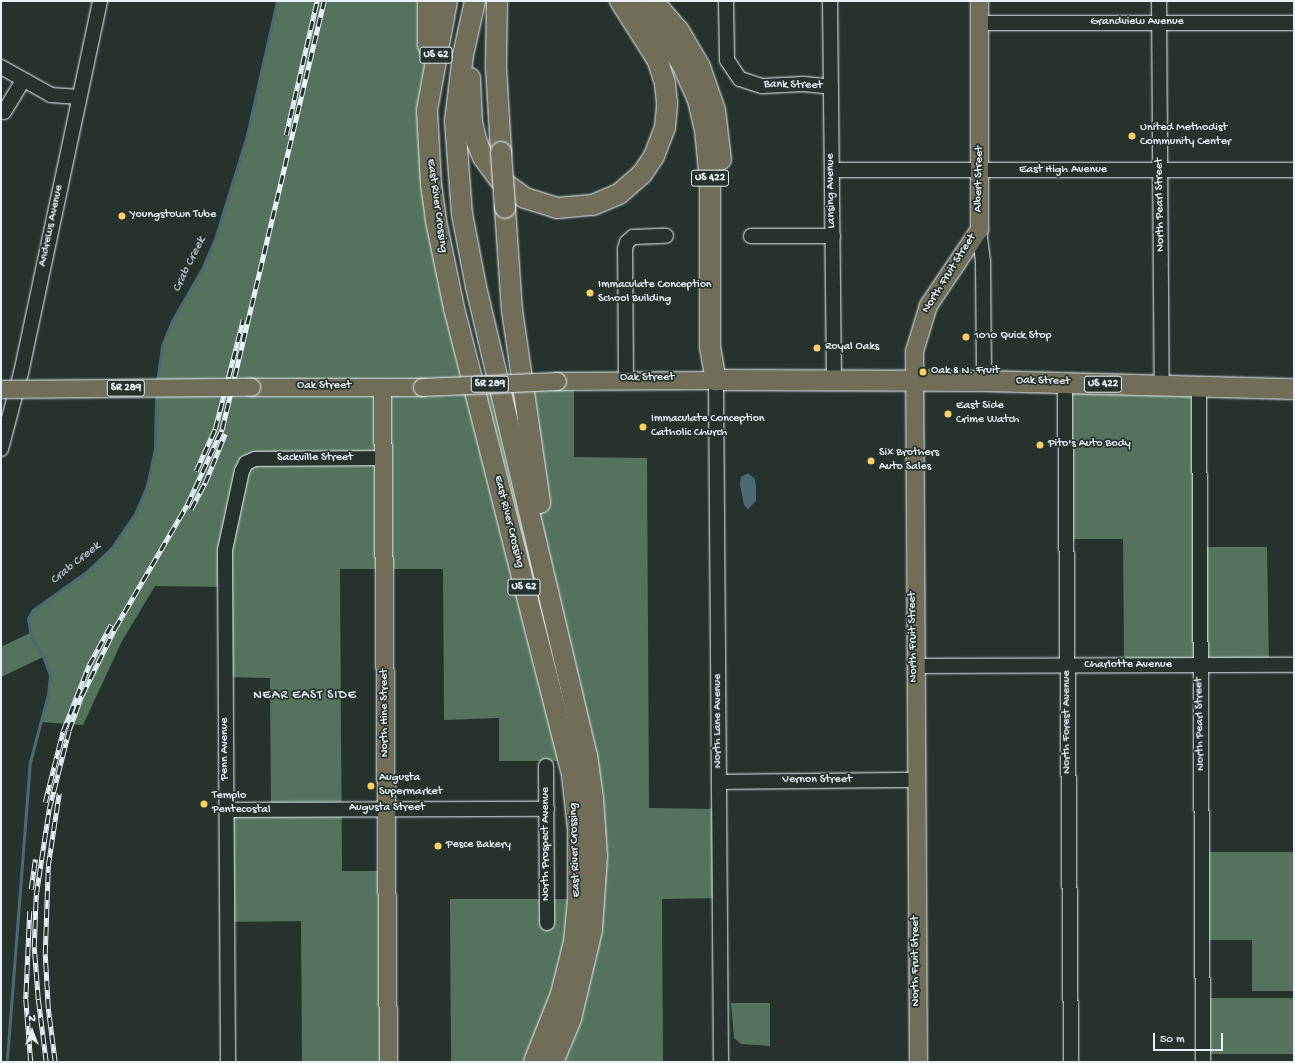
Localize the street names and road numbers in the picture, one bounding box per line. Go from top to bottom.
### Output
street label: Grandview Avenue [1090,16,1184,30]
road number: US 62 [419,46,453,64]
street label: Bank Street [764,78,822,94]
street label: Albert Street [972,146,988,212]
street label: Lansing Avenue [824,153,840,229]
street label: East River Crossing [422,158,450,254]
street label: North Pearl Street [1153,158,1169,252]
street label: East High Avenue [1019,164,1107,178]
road number: US 422 [690,169,730,187]
street label: Andrews Avenue [36,184,68,268]
street label: North Fruit Street [920,232,980,316]
street label: Oak Street [620,372,674,386]
street label: Oak Street [1016,374,1070,390]
road number: SR 289 [470,375,510,393]
road number: US 422 [1083,375,1123,393]
road number: SR 289 [106,379,146,397]
street label: Oak Street [297,380,351,394]
street label: Sackville Street [277,452,353,466]
street label: East River Crossing [490,474,526,570]
road number: US 62 [507,578,541,596]
street label: North Fruit Street [906,591,922,683]
street label: Charlotte Avenue [1084,659,1172,673]
street label: North Hine Street [379,669,393,757]
street label: North Forest Avenue [1061,670,1075,774]
street label: North Lane Avenue [712,674,726,768]
street label: North Pearl Street [1193,677,1209,771]
street label: Penn Avenue [219,717,233,781]
street label: Vernon Street [782,774,852,788]
street label: North Prospect Avenue [540,787,554,901]
street label: Augusta Street [349,802,425,816]
street label: East River Crossing [567,802,585,898]
street label: North Fruit Street [910,916,924,1006]

